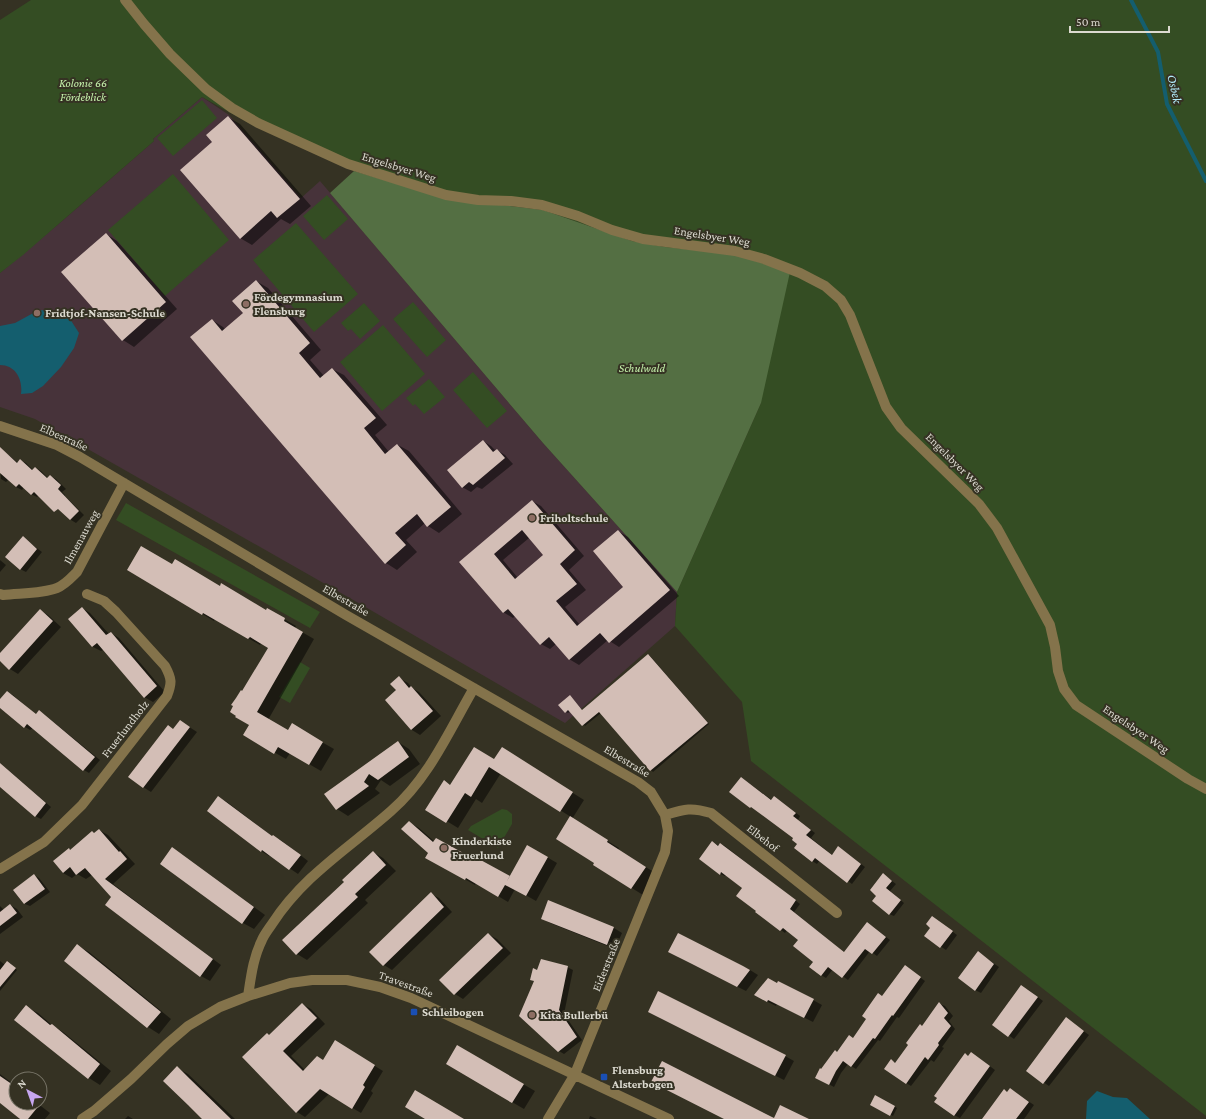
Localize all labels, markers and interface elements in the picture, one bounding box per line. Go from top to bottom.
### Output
scale bar [1070,8,1169,34]
text: 50 m [1076,15,1101,29]
water label: Osbek [1164,73,1186,106]
park label: Kolonie 66 Fördeblick [59,76,107,104]
street label: Engelsbyer Weg [360,149,438,185]
street label: Engelsbyer Weg [673,223,751,249]
place label: Fördegymnasium Flensburg [254,290,344,318]
marker: Fördegymnasium Flensburg [241,299,251,309]
place label: Fridtjof-Nansen-Schule [45,306,166,320]
marker: Fridtjof-Nansen-Schule [32,308,42,318]
park label: Schulwald [619,361,666,375]
street label: Elbestraße [38,420,90,454]
street label: Engelsbyer Weg [923,430,987,494]
street label: Ilmenauweg [60,507,102,567]
place label: Friholtschule [540,511,609,525]
marker: Friholtschule [527,513,537,523]
street label: Elbestraße [320,581,372,619]
street label: Fruerlundholz [98,698,152,760]
street label: Engelsbyer Weg [1100,702,1172,756]
street label: Elbestraße [601,742,653,780]
street label: Elbehof [744,821,783,856]
place label: Kinderkiste Fruerlund [452,834,512,862]
marker: Kinderkiste Fruerlund [439,843,449,853]
street label: Eiderstraße [589,937,623,993]
street label: Travestraße [377,968,435,1000]
place label: Schleibogen [422,1005,484,1019]
marker: Schleibogen [409,1007,419,1017]
place label: Kita Bullerbü [540,1008,608,1022]
marker: Kita Bullerbü [527,1010,537,1020]
place label: Flensburg Alsterbogen [611,1063,673,1091]
north arrow [8,1071,48,1111]
marker: Flensburg Alsterbogen [599,1072,609,1082]
text: N [15,1076,29,1090]

